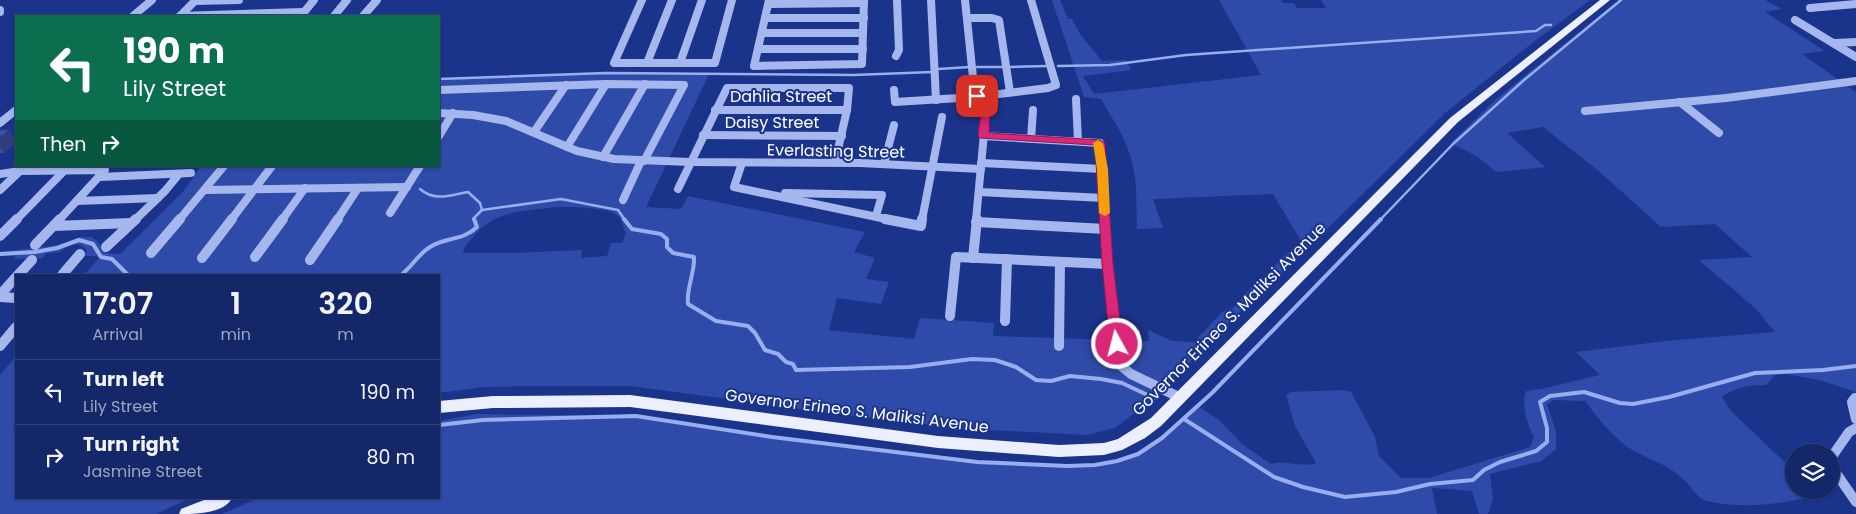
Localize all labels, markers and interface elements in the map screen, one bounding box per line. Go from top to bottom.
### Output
text: 190 m [123,26,225,75]
icon: left [40,35,105,100]
text: Lily Street [123,73,226,104]
pin [956,75,998,117]
icon: arrive [963,82,991,110]
street label: Dahlia Street [730,85,832,108]
street label: Daisy Street [725,111,819,134]
icon: right [96,130,124,158]
text: Then [40,131,86,158]
street label: Everlasting Street [767,138,905,164]
street label: Governor Erineo S. Maliksi Avenue [1127,217,1331,421]
text: 17:07 [82,282,153,325]
text: 1 [230,282,241,325]
text: 320 [318,282,373,325]
position arrow [1090,317,1142,369]
text: Arrival [93,323,143,346]
text: min [220,323,251,346]
text: m [337,323,354,346]
text: Turn left [83,366,164,393]
icon: left [40,378,68,406]
text: 190 m [360,379,415,406]
street label: Governor Erineo S. Maliksi Avenue [724,383,990,439]
text: Lily Street [83,395,158,418]
text: Turn right [83,431,179,458]
icon: right [40,443,68,471]
text: 80 m [366,444,415,471]
map controls [1785,444,1840,499]
button: layers [1785,444,1840,499]
text: Jasmine Street [83,460,202,483]

